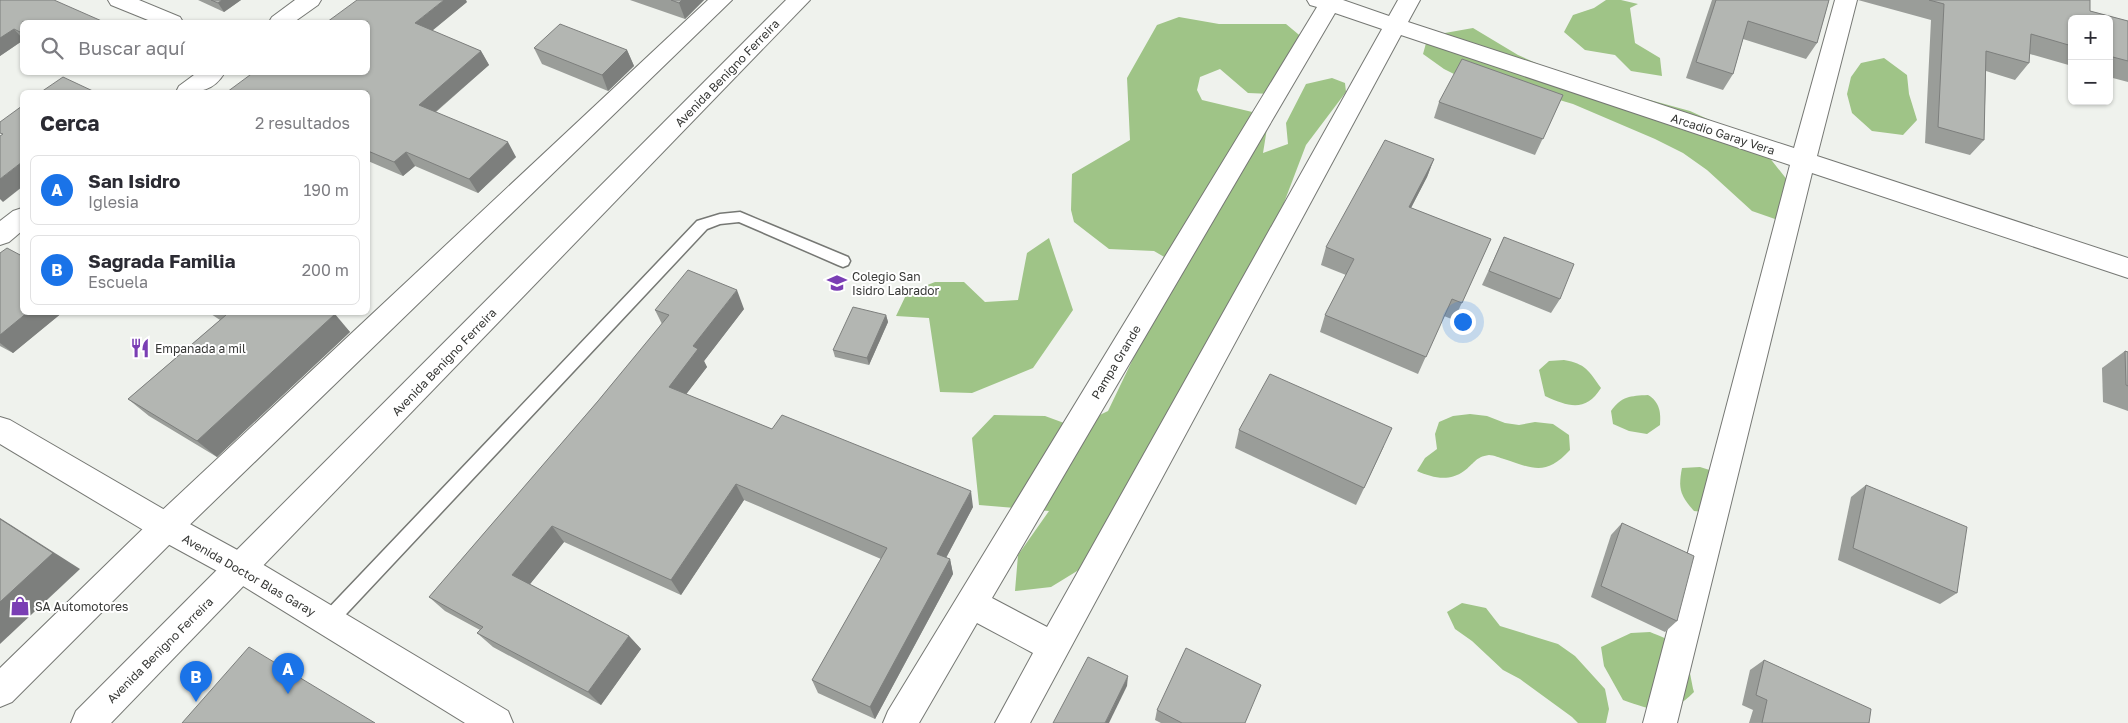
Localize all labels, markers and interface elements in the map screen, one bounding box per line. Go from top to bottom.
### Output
map controls [2068,15,2113,105]
button: + [2068,15,2113,60]
street label: Avenida Benigno Ferreira [672,16,782,130]
search box [20,20,370,75]
icon: search [38,34,66,62]
text: Buscar aquí [78,36,185,59]
button: − [2068,60,2113,105]
text: Cerca [40,110,99,136]
street label: Arcadio Garay Vera [1669,110,1777,158]
text: 2 resultados [255,113,350,133]
text: San Isidro [88,169,181,192]
text: A [51,180,63,200]
text: 190 m [303,180,349,200]
text: Iglesia [88,192,139,212]
text: Sagrada Familia [88,249,235,272]
text: B [51,260,63,280]
text: 200 m [302,260,349,280]
place label: Colegio San Isidro Labrador [852,269,940,298]
text: Escuela [88,272,148,292]
school or university icon: Colegio San Isidro Labrador [826,272,848,294]
street label: Avenida Benigno Ferreira [389,305,499,419]
your location [1450,309,1476,335]
street label: Pampa Grande [1088,322,1144,402]
restaurant icon: Empanada a mil [129,337,151,359]
place label: Empanada a mil [155,341,246,356]
street label: Avenida Doctor Blas Garay [180,531,319,619]
street label: Avenida Benigno Ferreira [104,594,216,706]
shop icon: SA Automotores [9,595,31,617]
place label: SA Automotores [35,599,128,614]
pin: A [272,653,304,694]
pin: B [180,661,212,702]

